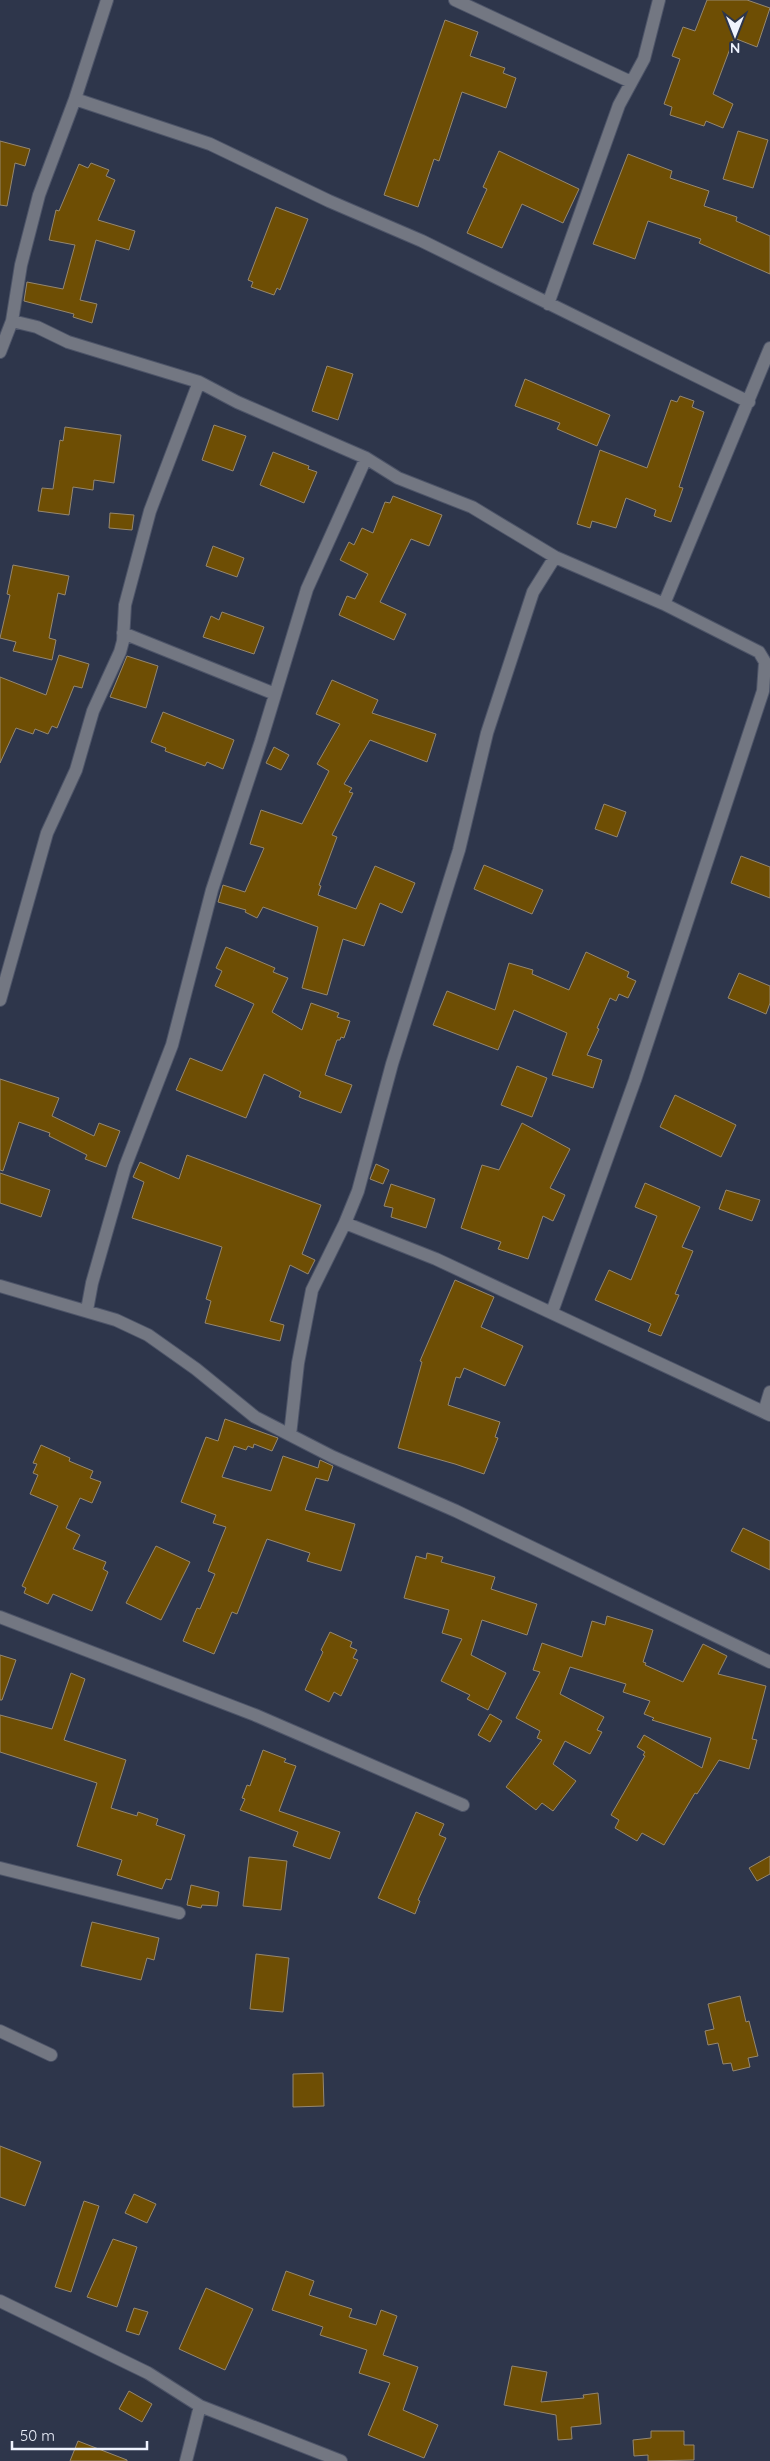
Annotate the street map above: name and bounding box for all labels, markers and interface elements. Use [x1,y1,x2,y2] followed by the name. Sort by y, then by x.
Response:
[710,10,760,60] north arrow
[730,39,740,57] text: N
[12,2418,148,2450] scale bar
[20,2426,55,2445] text: 50 m

